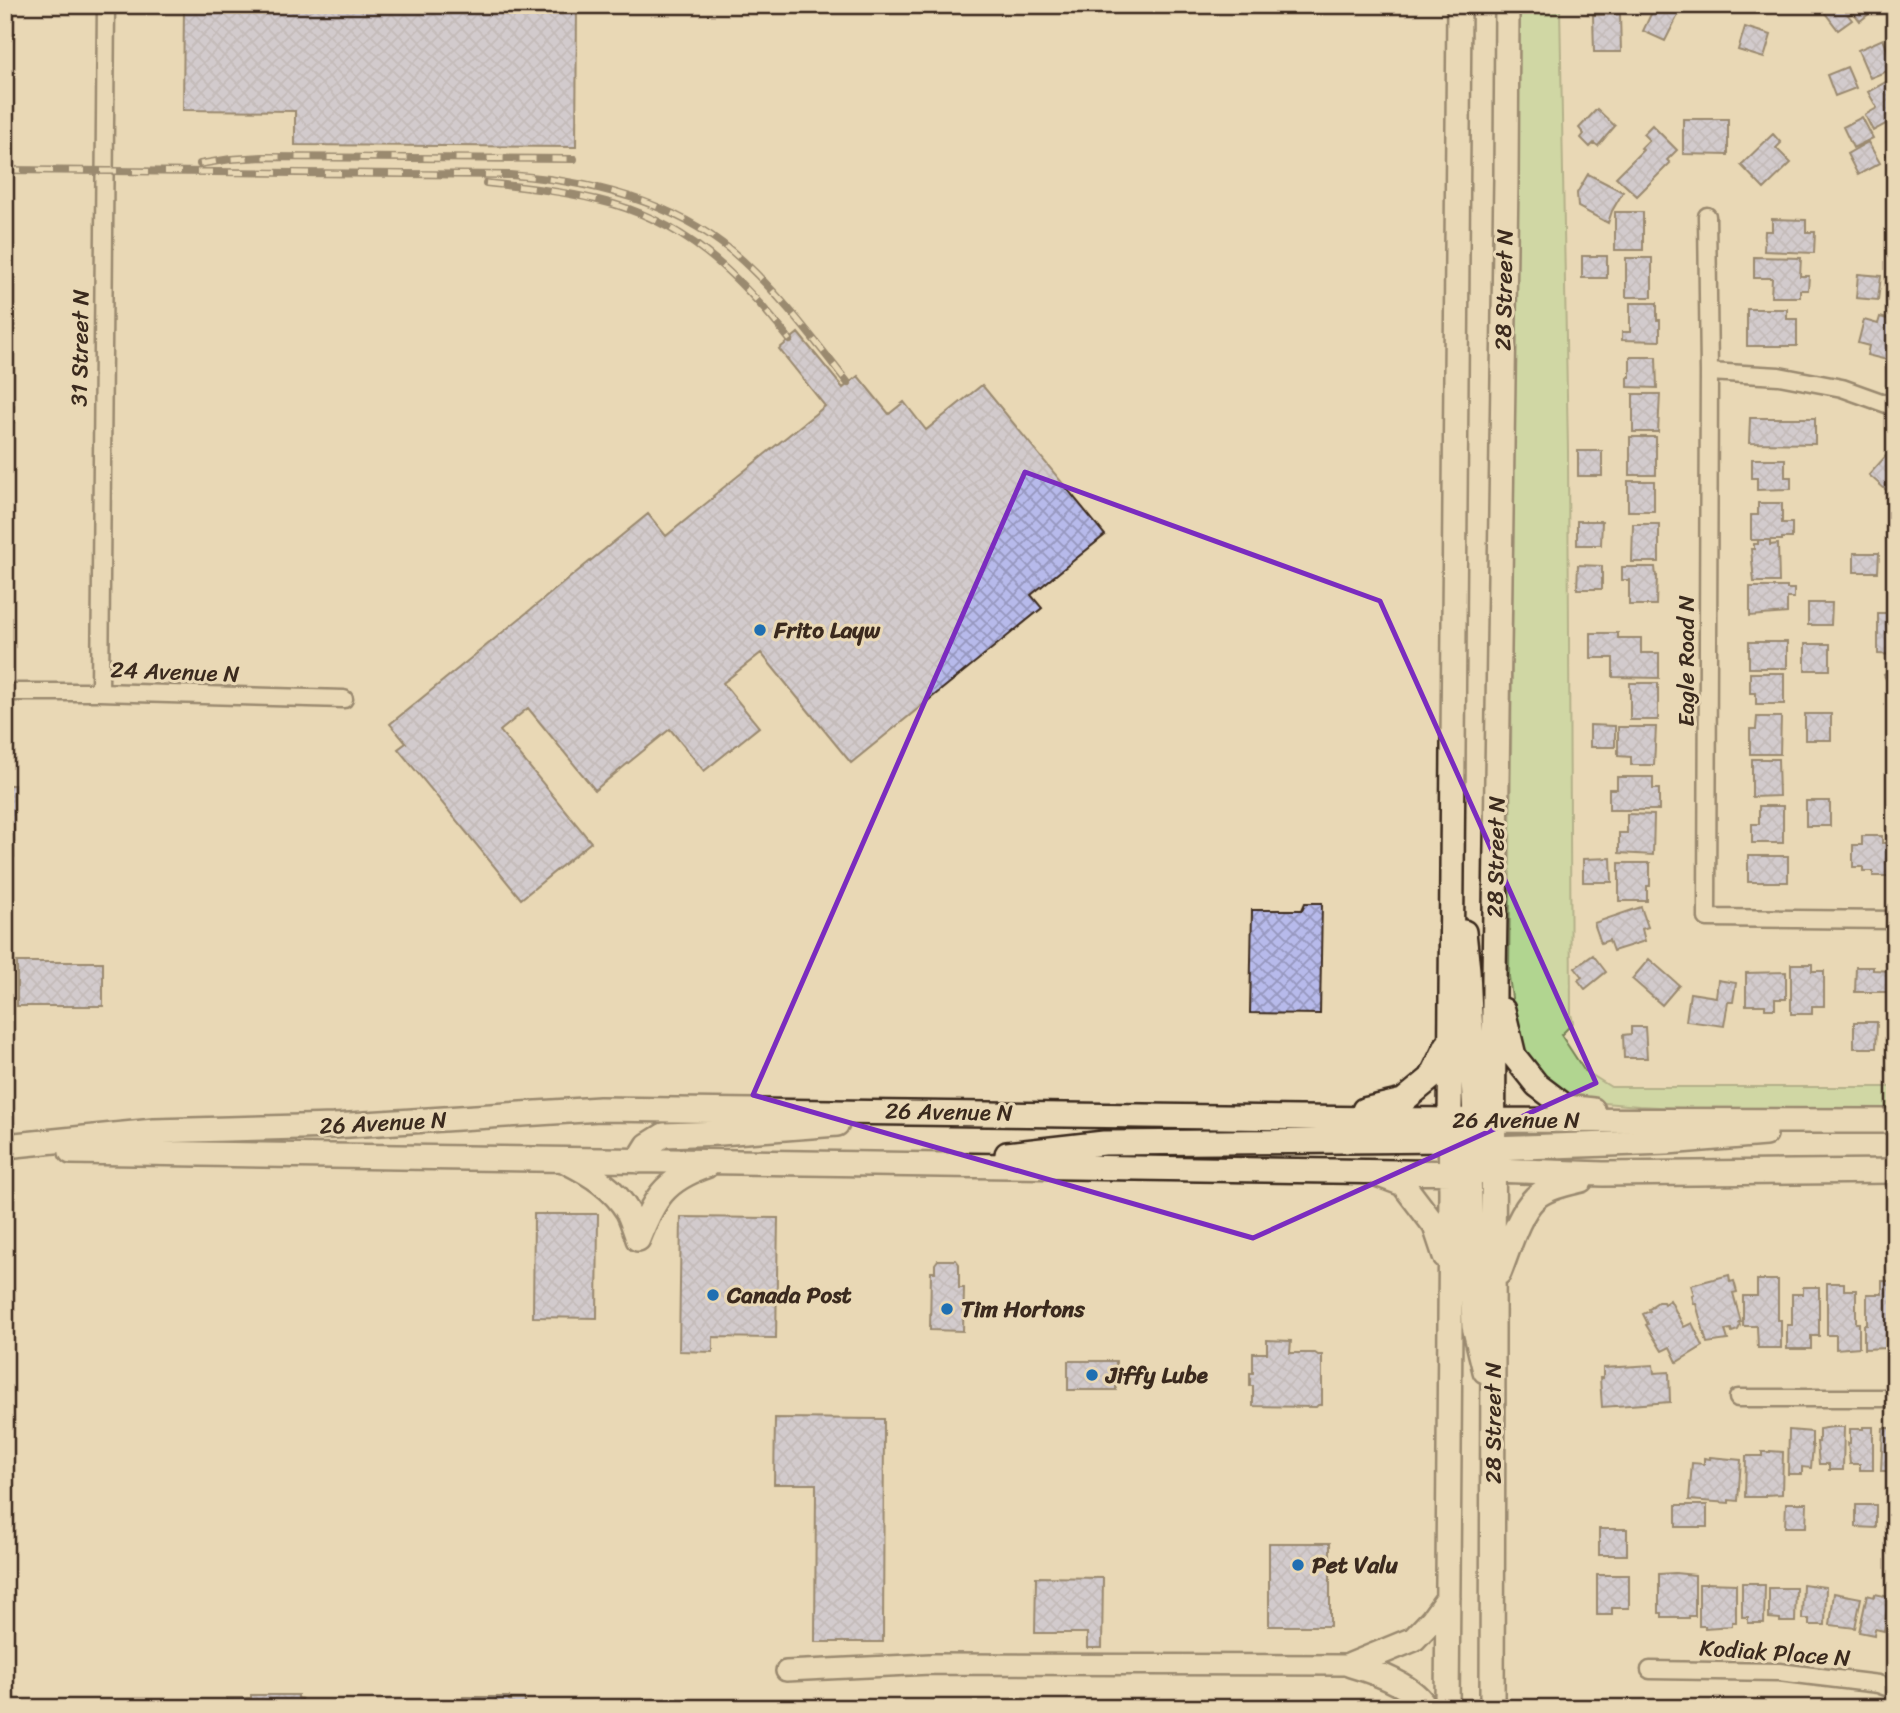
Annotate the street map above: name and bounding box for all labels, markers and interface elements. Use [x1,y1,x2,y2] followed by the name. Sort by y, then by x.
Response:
[1482,229,1526,351] street label: 28 Street N
[58,289,102,407] street label: 31 Street N
[1666,595,1707,727] street label: Eagle Road N
[773,610,881,651] place label: Frito Layw
[752,622,768,638] marker: Frito Layw
[110,649,240,695] street label: 24 Avenue N
[1474,796,1518,918] street label: 28 Street N
[885,1090,1013,1134] street label: 26 Avenue N
[318,1099,448,1147] street label: 26 Avenue N
[1452,1100,1580,1141] street label: 26 Avenue N
[726,1275,852,1316] place label: Canada Post
[705,1287,721,1303] marker: Canada Post
[961,1289,1085,1330] place label: Tim Hortons
[939,1301,955,1317] marker: Tim Hortons
[1104,1355,1209,1396] place label: Jiffy Lube
[1473,1362,1514,1484] street label: 28 Street N
[1084,1367,1100,1383] marker: Jiffy Lube
[1312,1545,1399,1586] place label: Pet Valu
[1290,1557,1306,1573] marker: Pet Valu
[1698,1627,1852,1679] street label: Kodiak Place N

